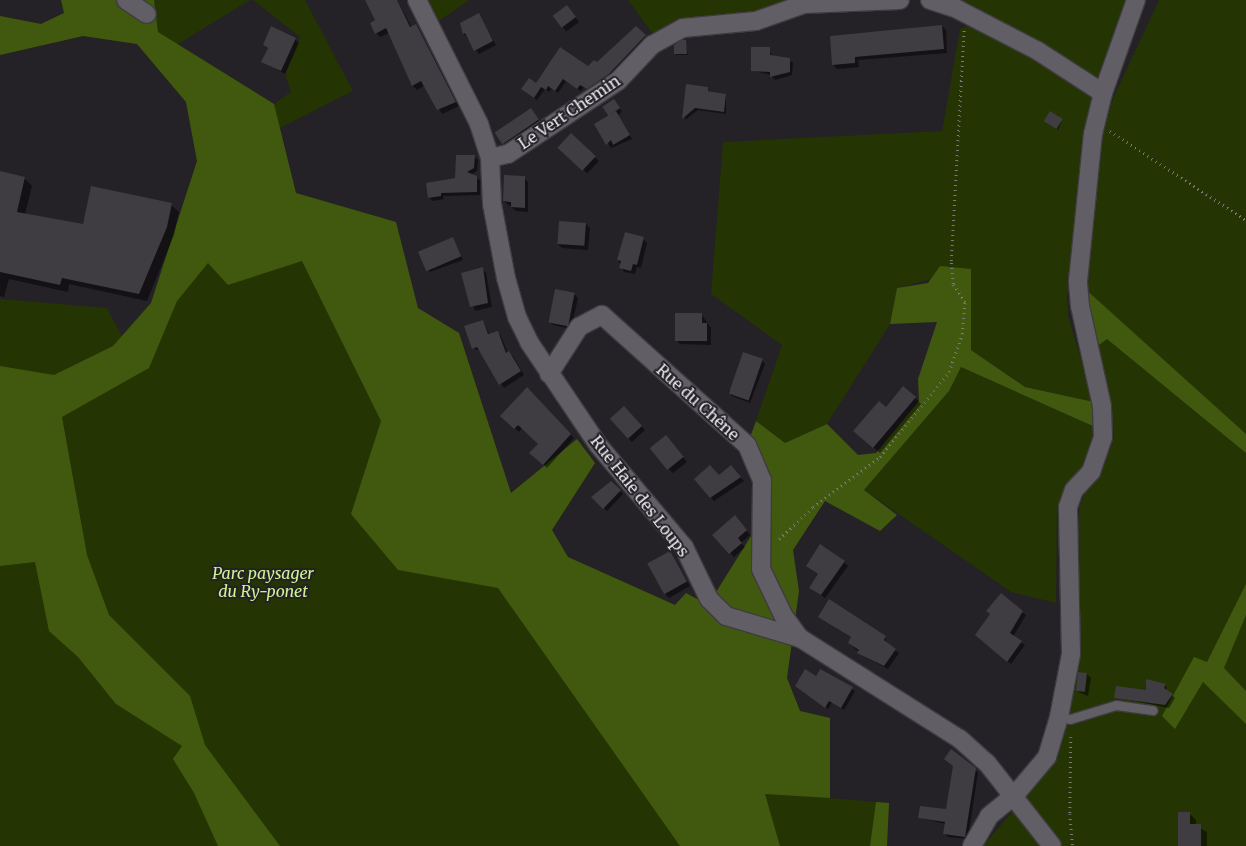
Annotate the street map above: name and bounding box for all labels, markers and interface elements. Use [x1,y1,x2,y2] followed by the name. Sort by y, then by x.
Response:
[514,71,624,153] street label: Le Vert Chemin
[653,360,743,444] street label: Rue du Chêne
[587,432,693,560] street label: Rue Haie des Loups
[212,563,314,601] park label: Parc paysager du Ry-ponet

